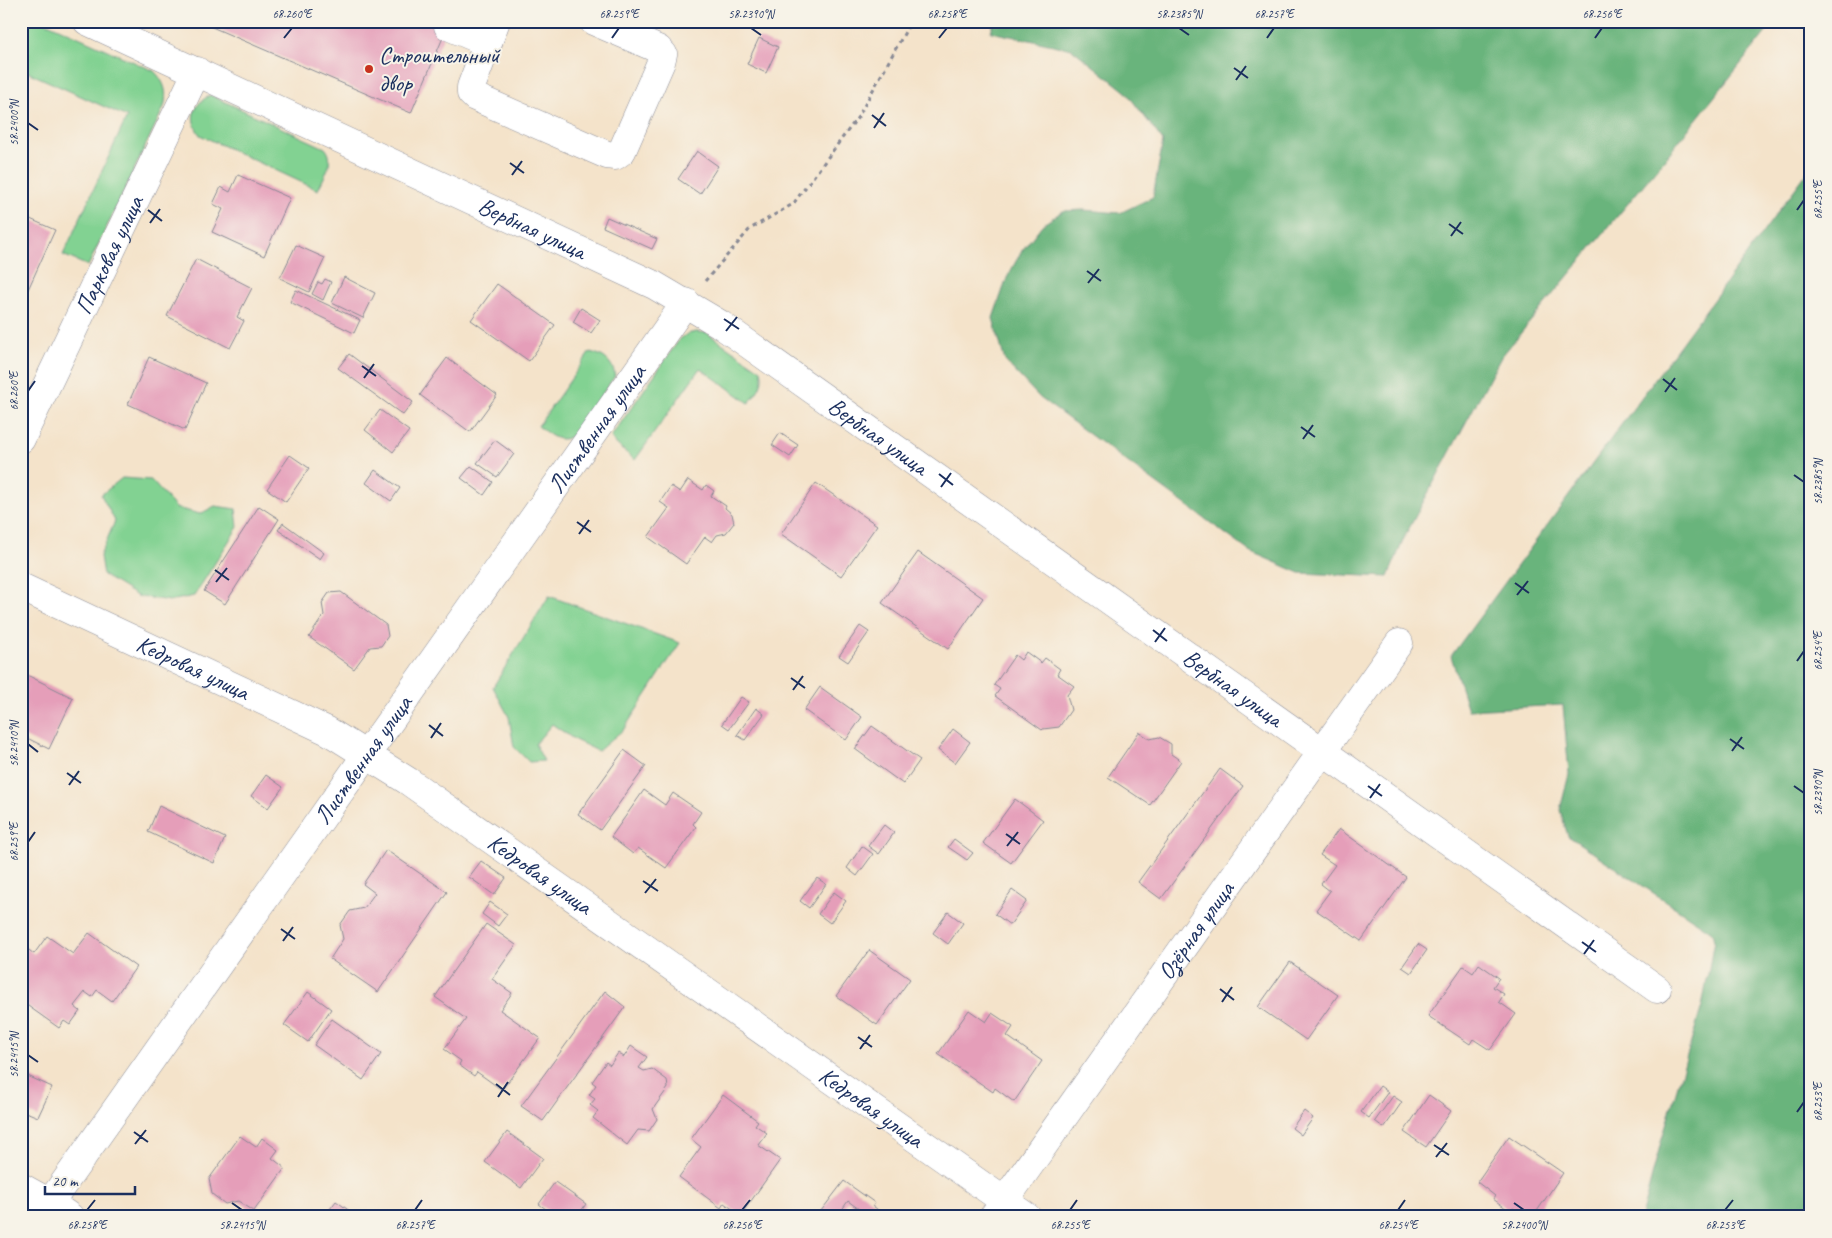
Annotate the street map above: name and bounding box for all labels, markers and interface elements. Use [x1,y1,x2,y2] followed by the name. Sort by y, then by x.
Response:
[272,6,313,22] text: 68.260°E
[599,6,640,22] text: 68.259°E
[728,6,775,22] text: 58.2390°N
[927,6,968,22] text: 68.258°E
[1156,6,1203,22] text: 58.2385°N
[1254,6,1295,22] text: 68.257°E
[1582,6,1623,22] text: 68.256°E
[379,40,502,98] place label: Строительный двор
[363,63,375,75] marker: Строительный двор
[6,99,22,146] text: 58.2400°N
[1810,179,1826,220] text: 68.255°E
[68,189,151,319] street label: Парковая улица
[473,190,593,267] street label: Вербная улица
[541,357,653,499] street label: Лиственная улица
[6,370,22,411] text: 68.260°E
[822,391,936,483] street label: Вербная улица
[1810,458,1826,505] text: 58.2385°N
[132,628,256,708] street label: Кедровая улица
[1810,630,1826,671] text: 68.254°E
[1177,642,1290,735] street label: Вербная улица
[307,688,420,830] street label: Лиственная улица
[6,720,22,767] text: 58.2410°N
[1810,769,1826,816] text: 58.2390°N
[6,821,22,862] text: 68.259°E
[482,827,599,922] street label: Кедровая улица
[1151,874,1241,985] street label: Озёрная улица
[6,1031,22,1078] text: 58.2415°N
[813,1060,931,1155] street label: Кедровая улица
[1810,1081,1826,1122] text: 68.253°E
[45,1163,135,1195] scale bar
[52,1172,79,1191] text: 20 m
[67,1217,108,1233] text: 68.258°E
[219,1217,266,1233] text: 58.2415°N
[395,1217,436,1233] text: 68.257°E
[722,1217,763,1233] text: 68.256°E
[1050,1217,1091,1233] text: 68.255°E
[1378,1217,1419,1233] text: 68.254°E
[1501,1217,1548,1233] text: 58.2400°N
[1705,1217,1746,1233] text: 68.253°E

